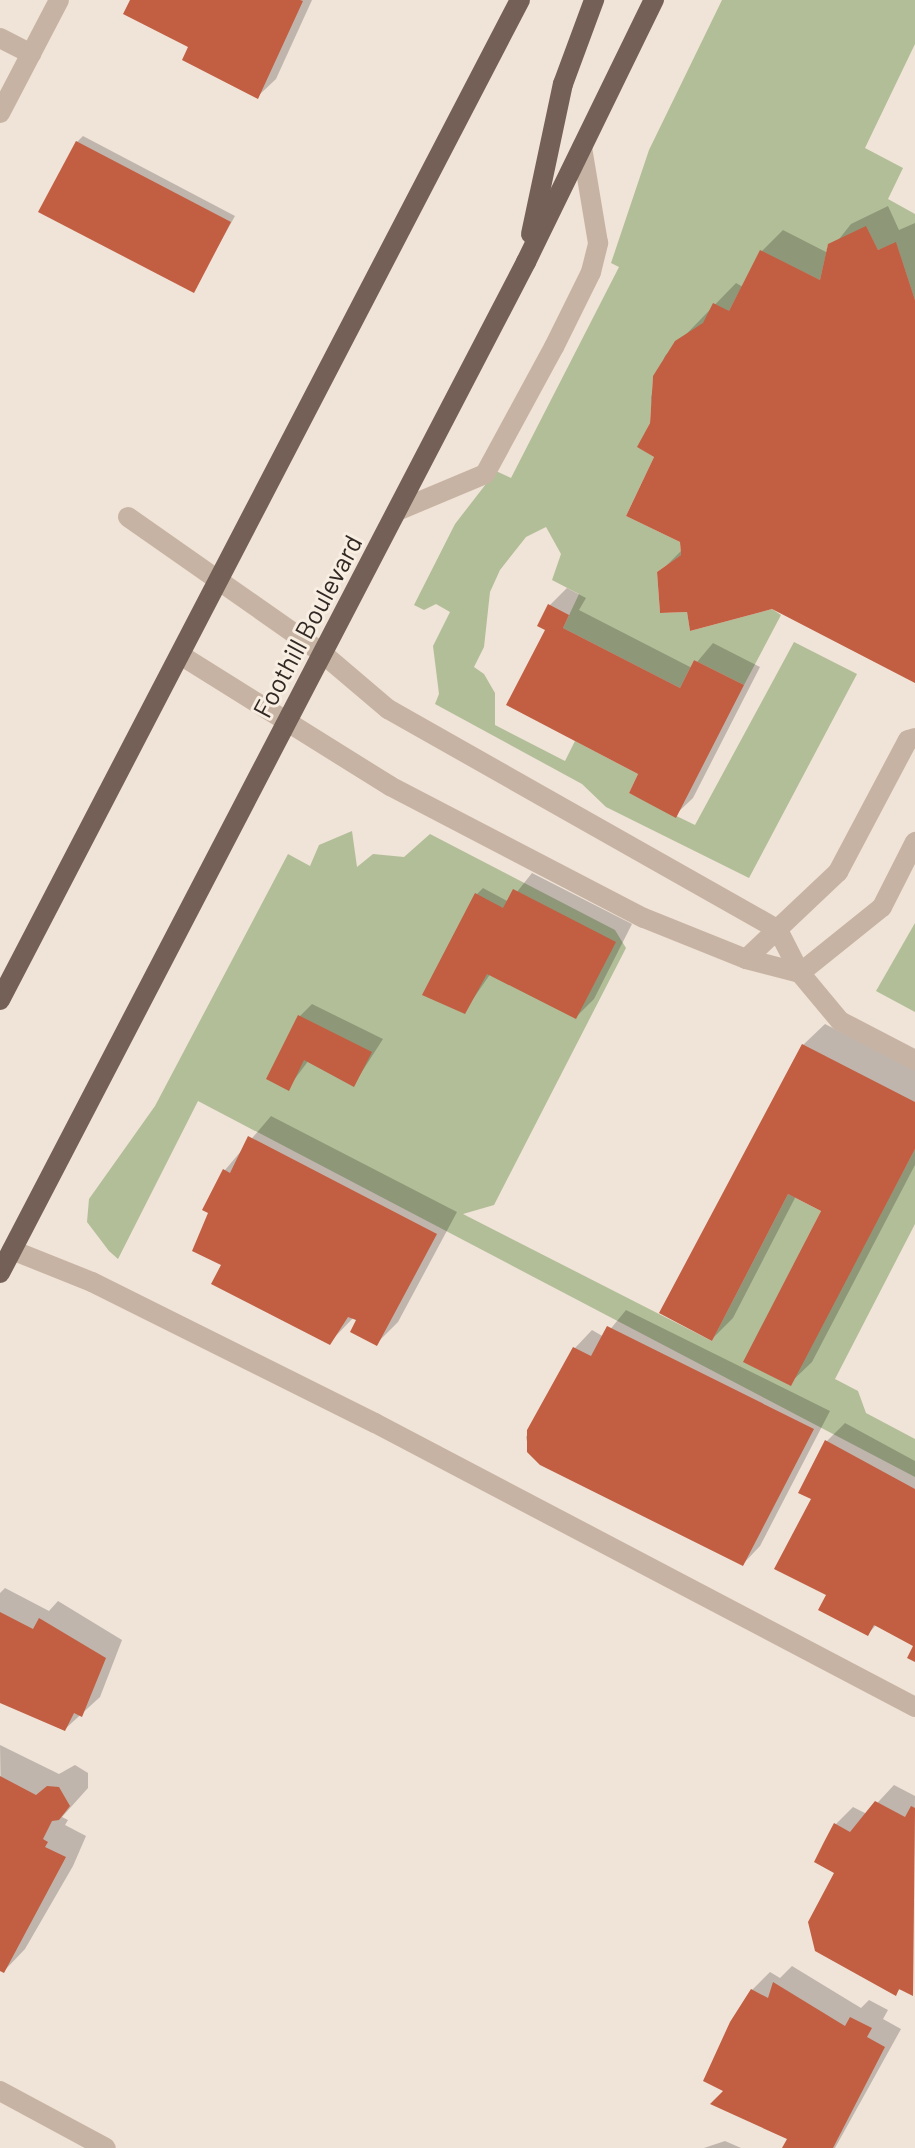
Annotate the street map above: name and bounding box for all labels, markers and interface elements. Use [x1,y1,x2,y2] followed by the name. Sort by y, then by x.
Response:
[246,530,368,722] street label: Foothill Boulevard

